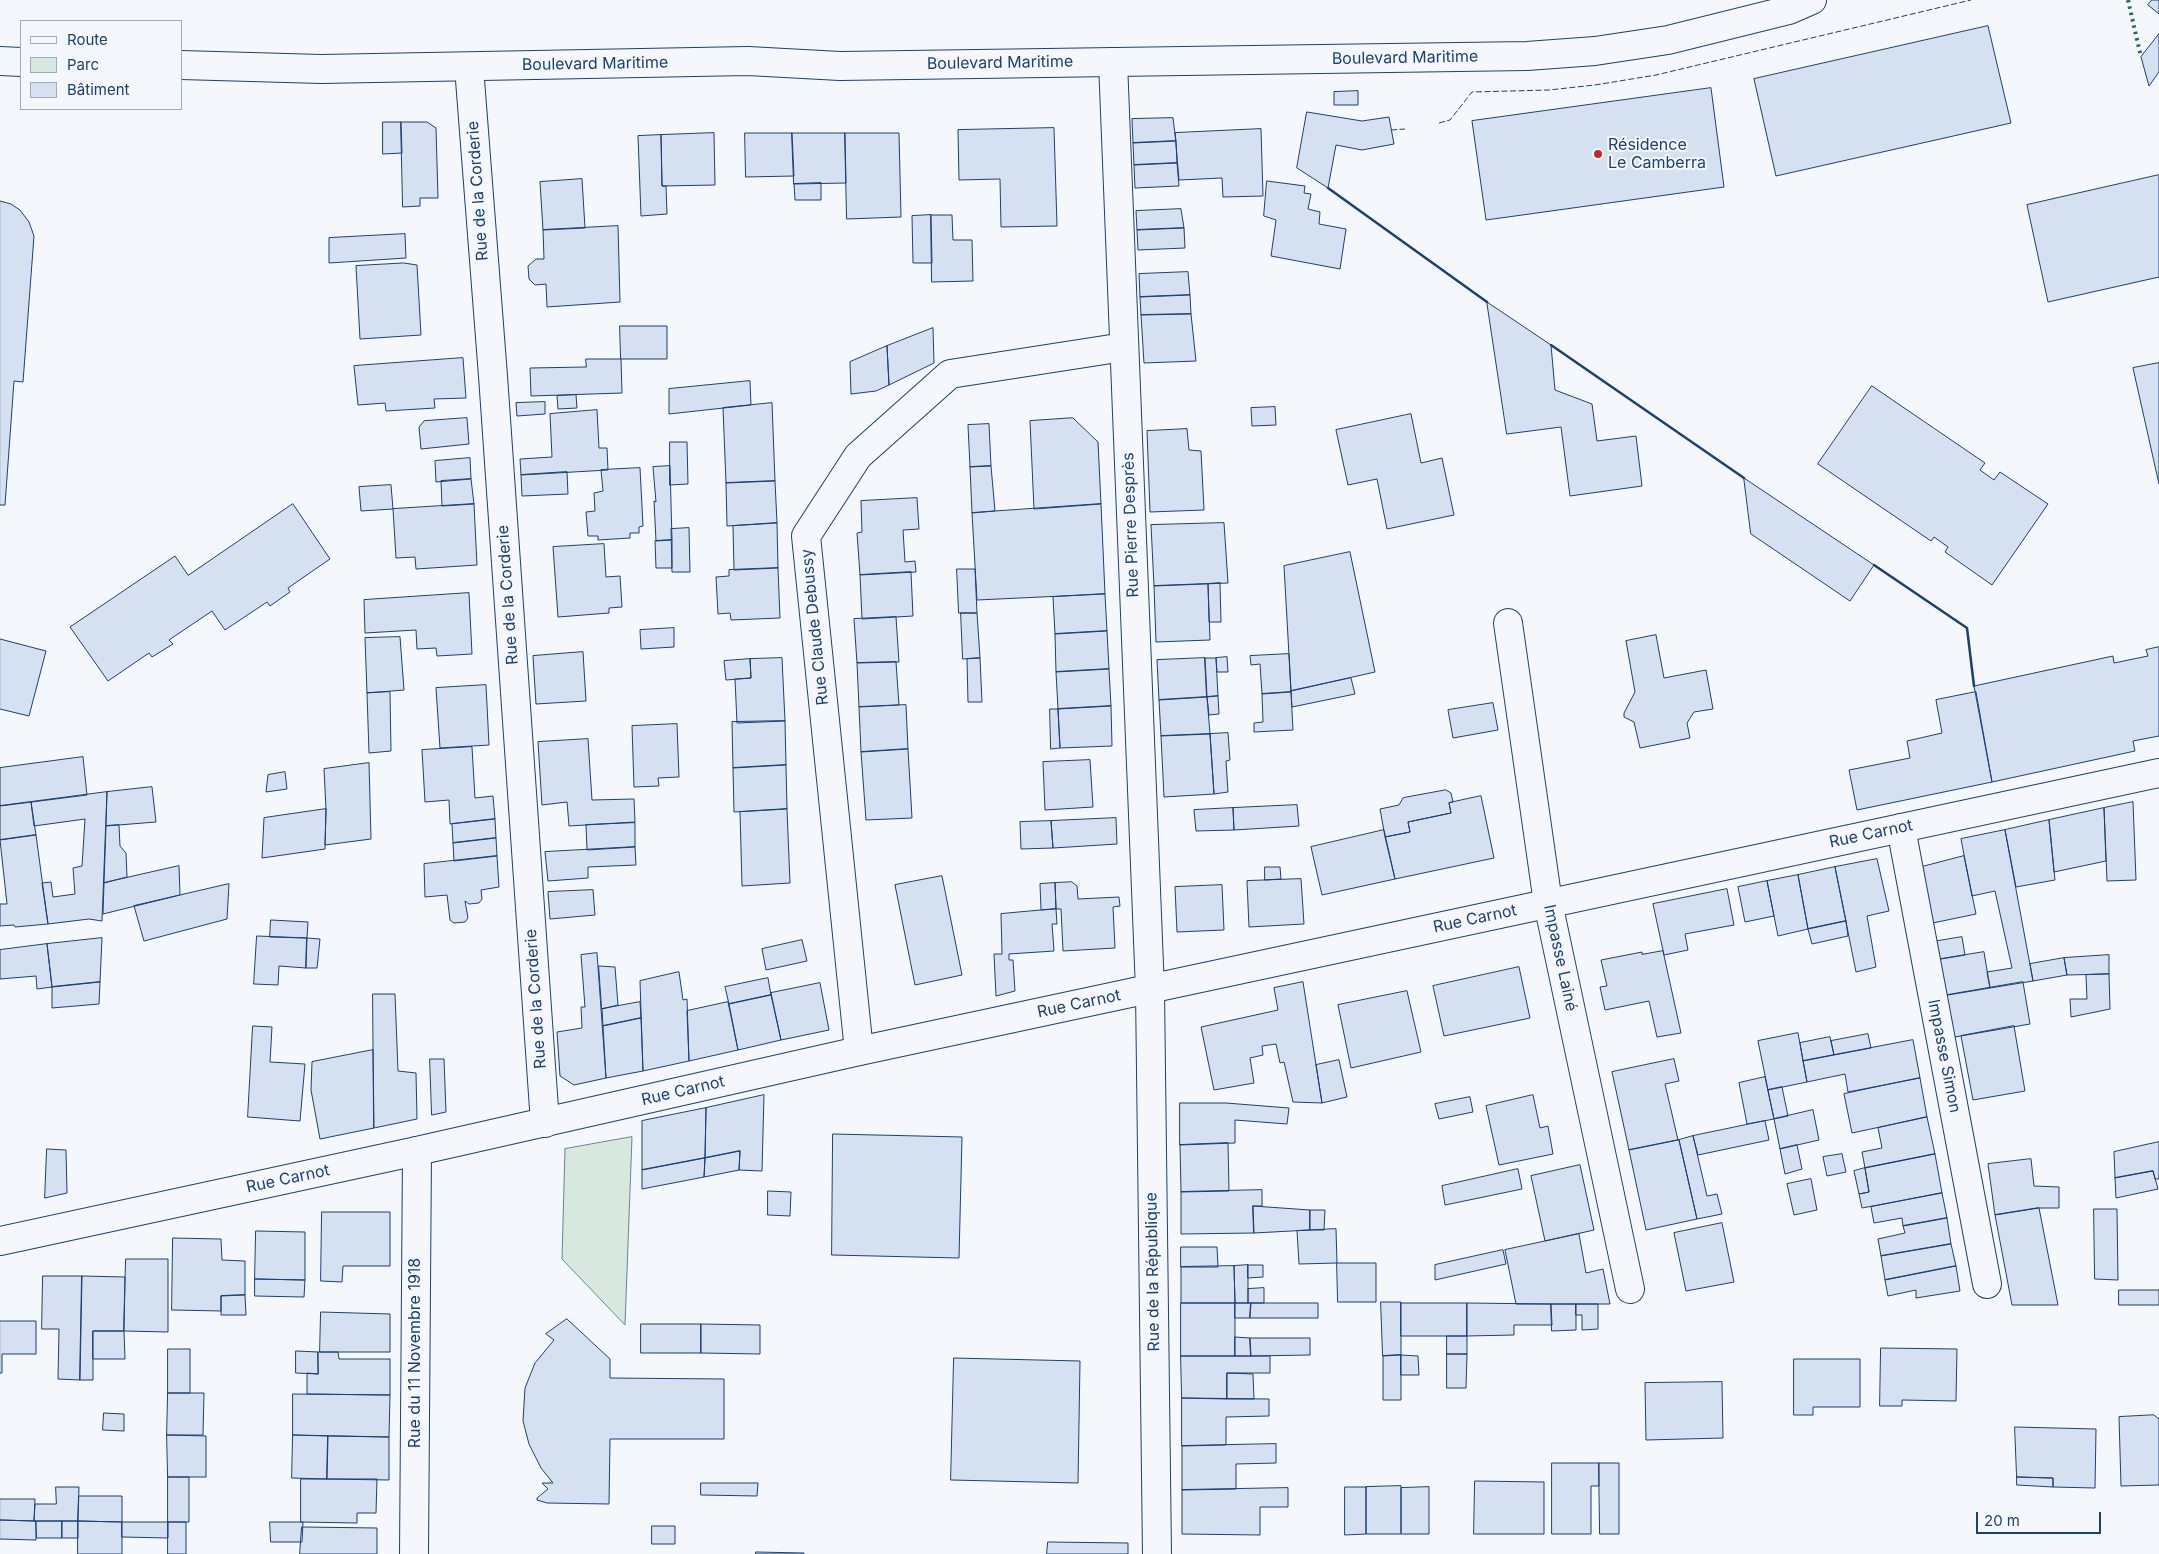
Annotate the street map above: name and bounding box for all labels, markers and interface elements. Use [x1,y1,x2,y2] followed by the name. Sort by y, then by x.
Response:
[20,20,182,110] legend
[67,30,108,49] text: Route
[1332,47,1478,69] street label: Boulevard Maritime
[927,52,1073,74] street label: Boulevard Maritime
[522,53,668,75] street label: Boulevard Maritime
[67,55,99,74] text: Parc
[67,80,129,99] text: Bâtiment
[464,120,492,262] street label: Rue de la Corderie
[1608,135,1706,173] place label: Résidence Le Camberra
[1592,148,1604,160] marker: Résidence Le Camberra
[1119,452,1143,598] street label: Rue Pierre Desprès
[494,524,522,666] street label: Rue de la Corderie
[797,548,833,706] street label: Rue Claude Debussy
[1828,816,1914,852] street label: Rue Carnot
[1432,901,1518,937] street label: Rue Carnot
[1539,903,1581,1013] street label: Impasse Lainé
[522,928,550,1070] street label: Rue de la Corderie
[1036,986,1122,1022] street label: Rue Carnot
[1924,998,1964,1114] street label: Impasse Simon
[640,1072,726,1110] street label: Rue Carnot
[245,1161,331,1197] street label: Rue Carnot
[1142,1192,1164,1352] street label: Rue de la République
[405,1258,425,1448] street label: Rue du 11 Novembre 1918
[1979,1502,2104,1534] scale bar
[1984,1511,2020,1530] text: 20 m

